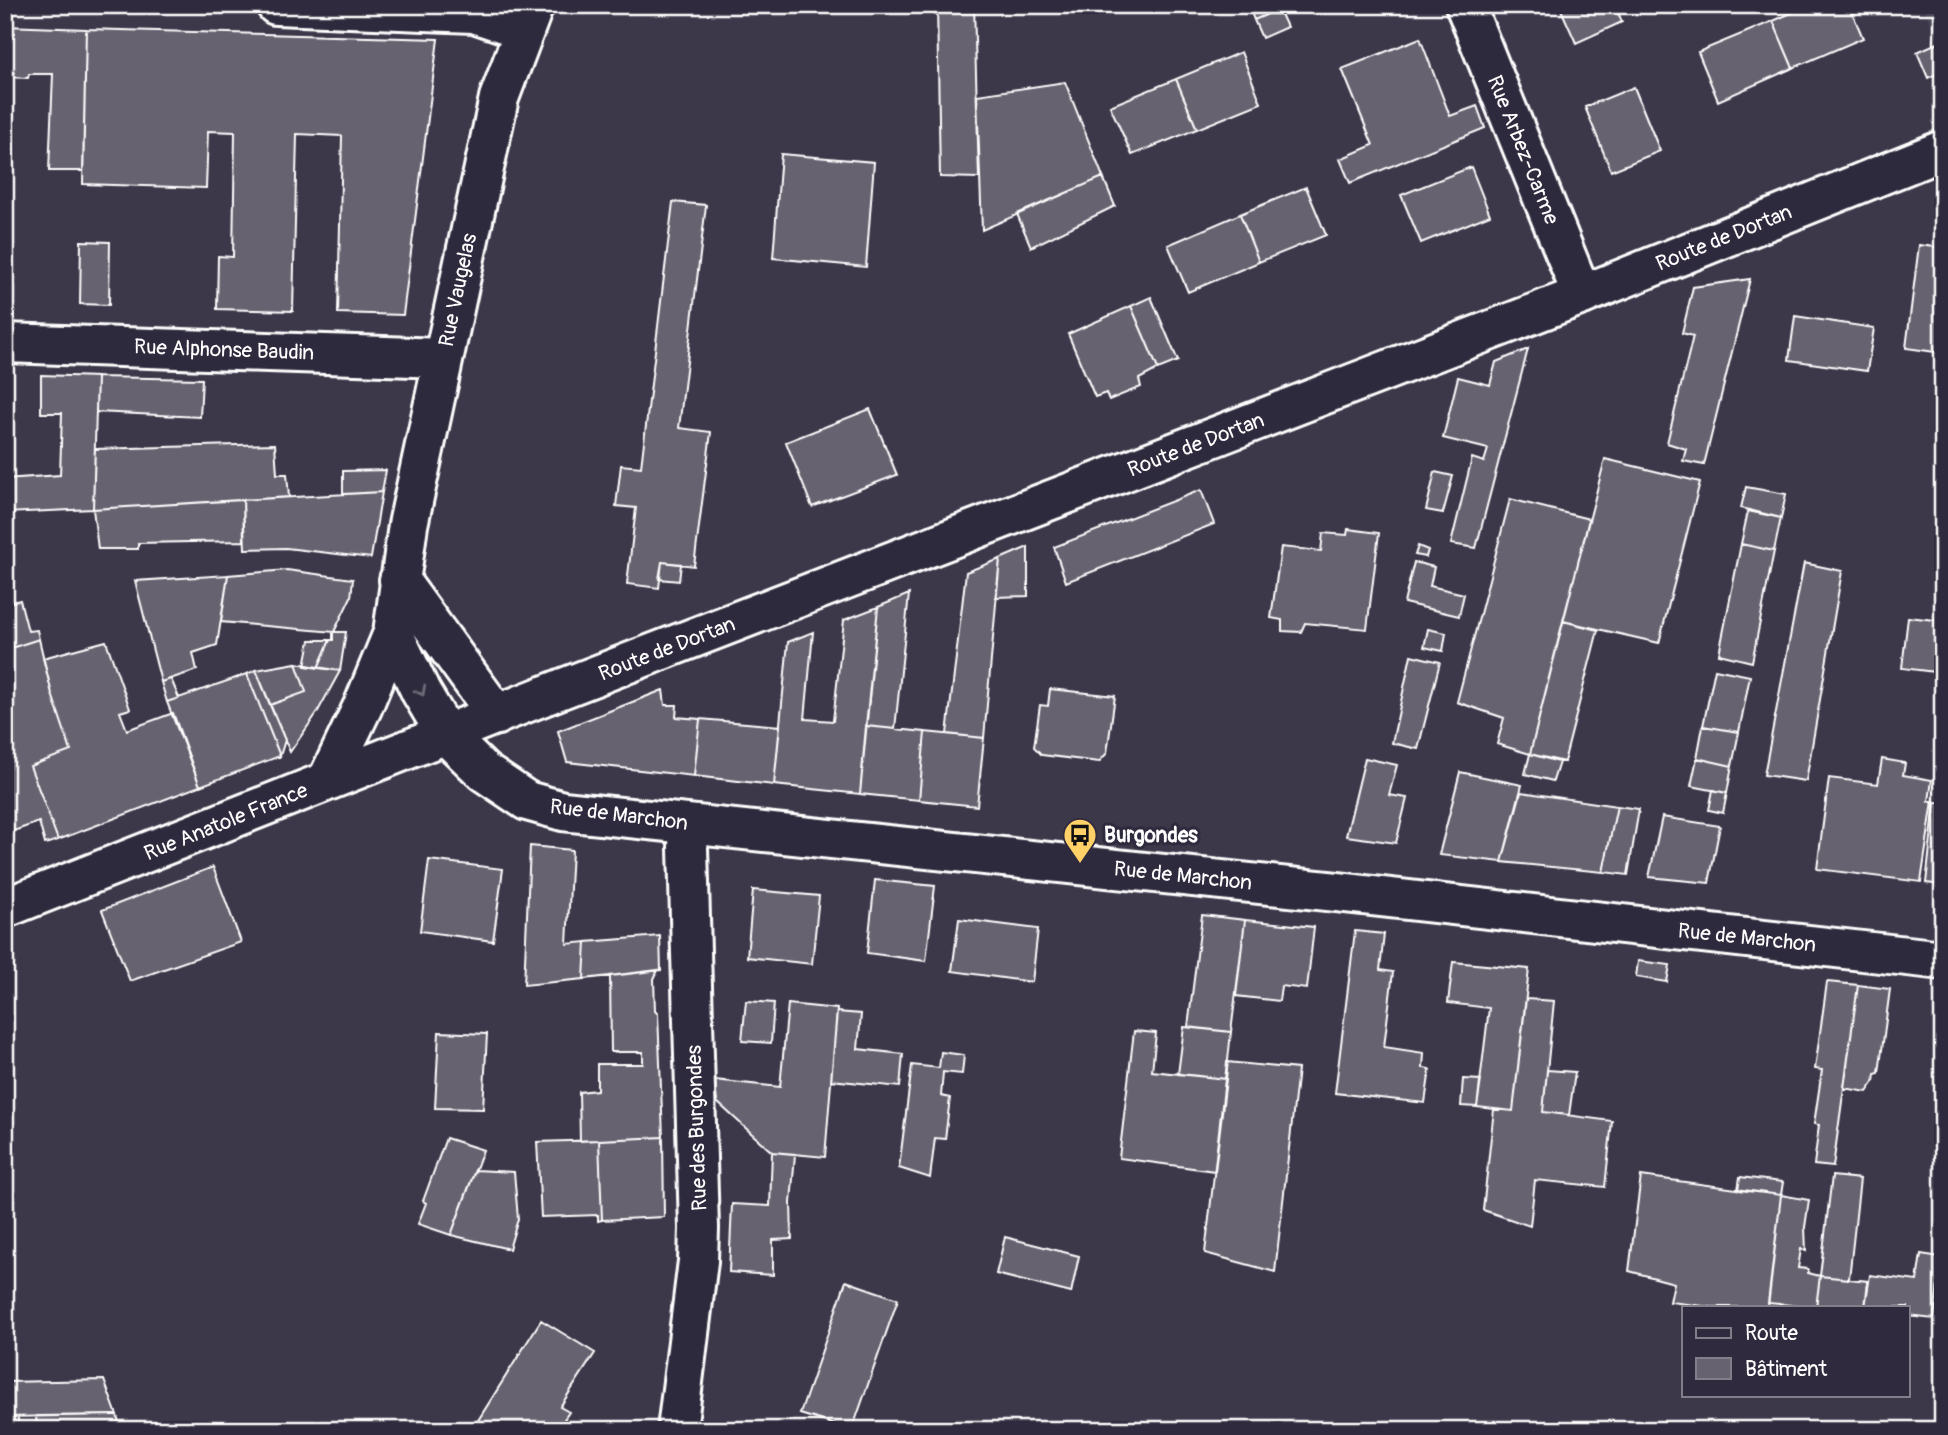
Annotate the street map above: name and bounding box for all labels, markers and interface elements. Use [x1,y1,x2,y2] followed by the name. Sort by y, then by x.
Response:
[1481,71,1565,229] street label: Rue Arbez-Carme
[1652,198,1796,278] street label: Route de Dortan
[433,230,483,349] street label: Rue Vaugelas
[133,333,315,367] street label: Rue Alphonse Baudin
[1124,407,1268,483] street label: Route de Dortan
[595,611,739,687] street label: Route de Dortan
[413,683,426,696] one-way arrow
[140,777,312,867] street label: Rue Anatole France
[548,793,690,837] street label: Rue de Marchon
[1061,816,1099,865] bus stop icon: Burgondes
[1104,822,1198,849] place label: Burgondes
[1113,855,1253,897] street label: Rue de Marchon
[1677,917,1817,959] street label: Rue de Marchon
[681,1044,713,1211] street label: Rue des Burgondes
[1682,1306,1910,1396] legend
[1745,1320,1798,1347] text: Route
[1745,1356,1828,1383] text: Bâtiment

